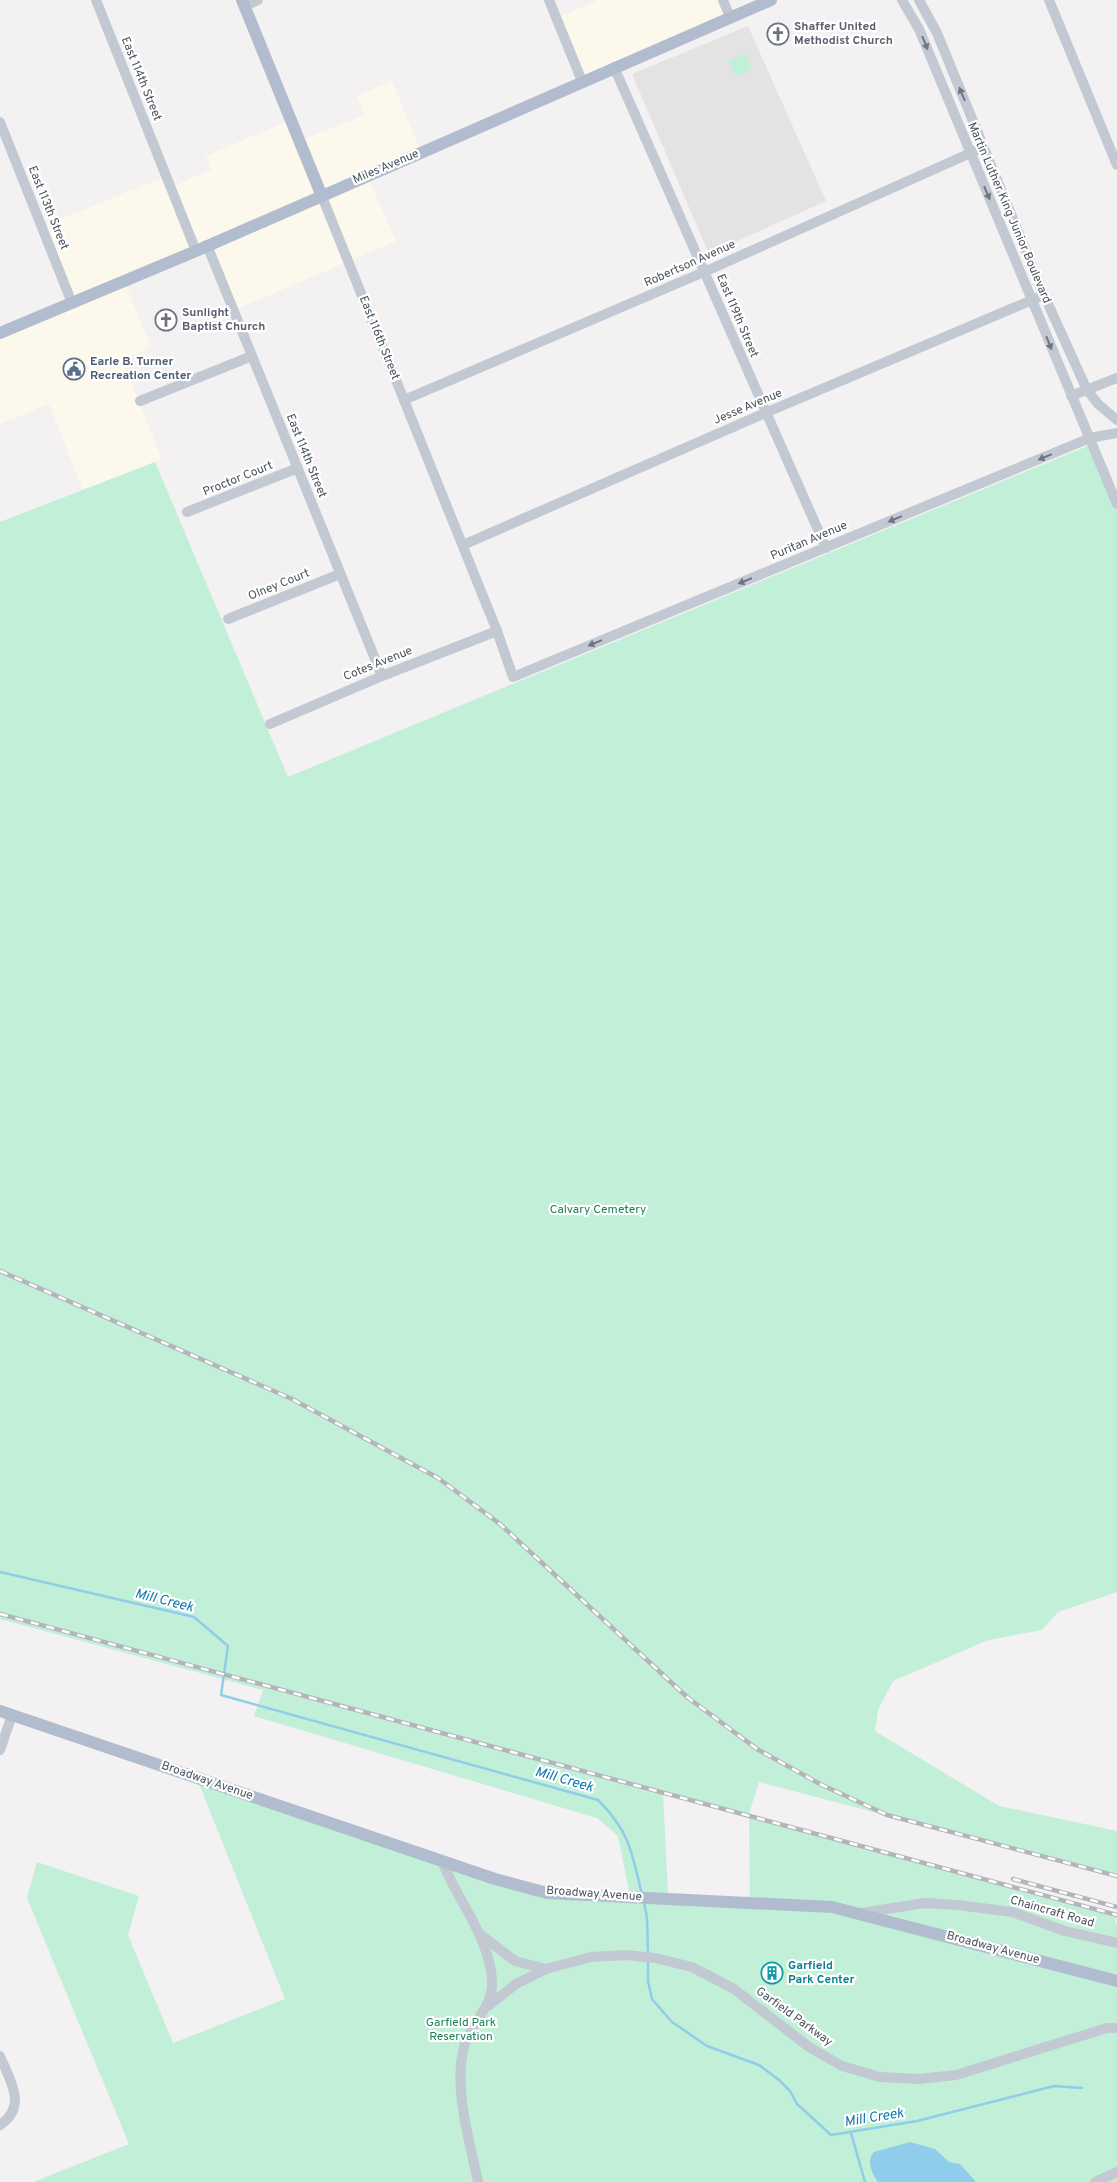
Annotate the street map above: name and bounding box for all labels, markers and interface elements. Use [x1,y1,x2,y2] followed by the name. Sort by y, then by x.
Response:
[794,19,893,49] place label: Shaffer United Methodist Church
[766,22,790,46] church icon: Shaffer United Methodist Church
[117,35,165,123] street label: East 114th Street
[921,36,929,50] one-way arrow
[958,86,966,101] one-way arrow
[963,120,1055,306] street label: Martin Luther King Junior Boulevard
[351,146,421,188] street label: Miles Avenue
[24,164,72,252] street label: East 113th Street
[983,186,991,200] one-way arrow
[642,237,738,291] street label: Robertson Avenue
[712,272,762,360] street label: East 119th Street
[355,294,403,382] street label: East 116th Street
[182,305,265,335] place label: Sunlight Baptist Church
[154,308,178,332] church icon: Sunlight Baptist Church
[1046,336,1054,350] one-way arrow
[90,354,191,384] place label: Earle B. Turner Recreation Center
[62,357,86,381] public building icon: Earle B. Turner Recreation Center
[711,385,785,429] street label: Jesse Avenue
[282,412,330,500] street label: East 114th Street
[1038,453,1052,461] one-way arrow
[201,458,275,500] street label: Proctor Court
[887,515,902,523] one-way arrow
[768,518,850,564] street label: Puritan Avenue
[246,565,312,605] street label: Olney Court
[737,577,752,585] one-way arrow
[588,640,602,648] one-way arrow
[341,643,415,685] street label: Cotes Avenue
[550,1202,646,1218] park label: Calvary Cemetery
[133,1586,196,1617] water label: Mill Creek
[159,1758,255,1804] street label: Broadway Avenue
[533,1764,596,1797] water label: Mill Creek
[546,1883,642,1905] street label: Broadway Avenue
[1008,1892,1096,1932] street label: Chaincraft Road
[945,1928,1041,1968] street label: Broadway Avenue
[788,1958,854,1988] place label: Garfield Park Center
[760,1961,784,1985] building icon: Garfield Park Center
[752,1984,836,2050] street label: Garfield Parkway
[426,2015,496,2045] park label: Garfield Park Reservation
[843,2105,906,2131] water label: Mill Creek

